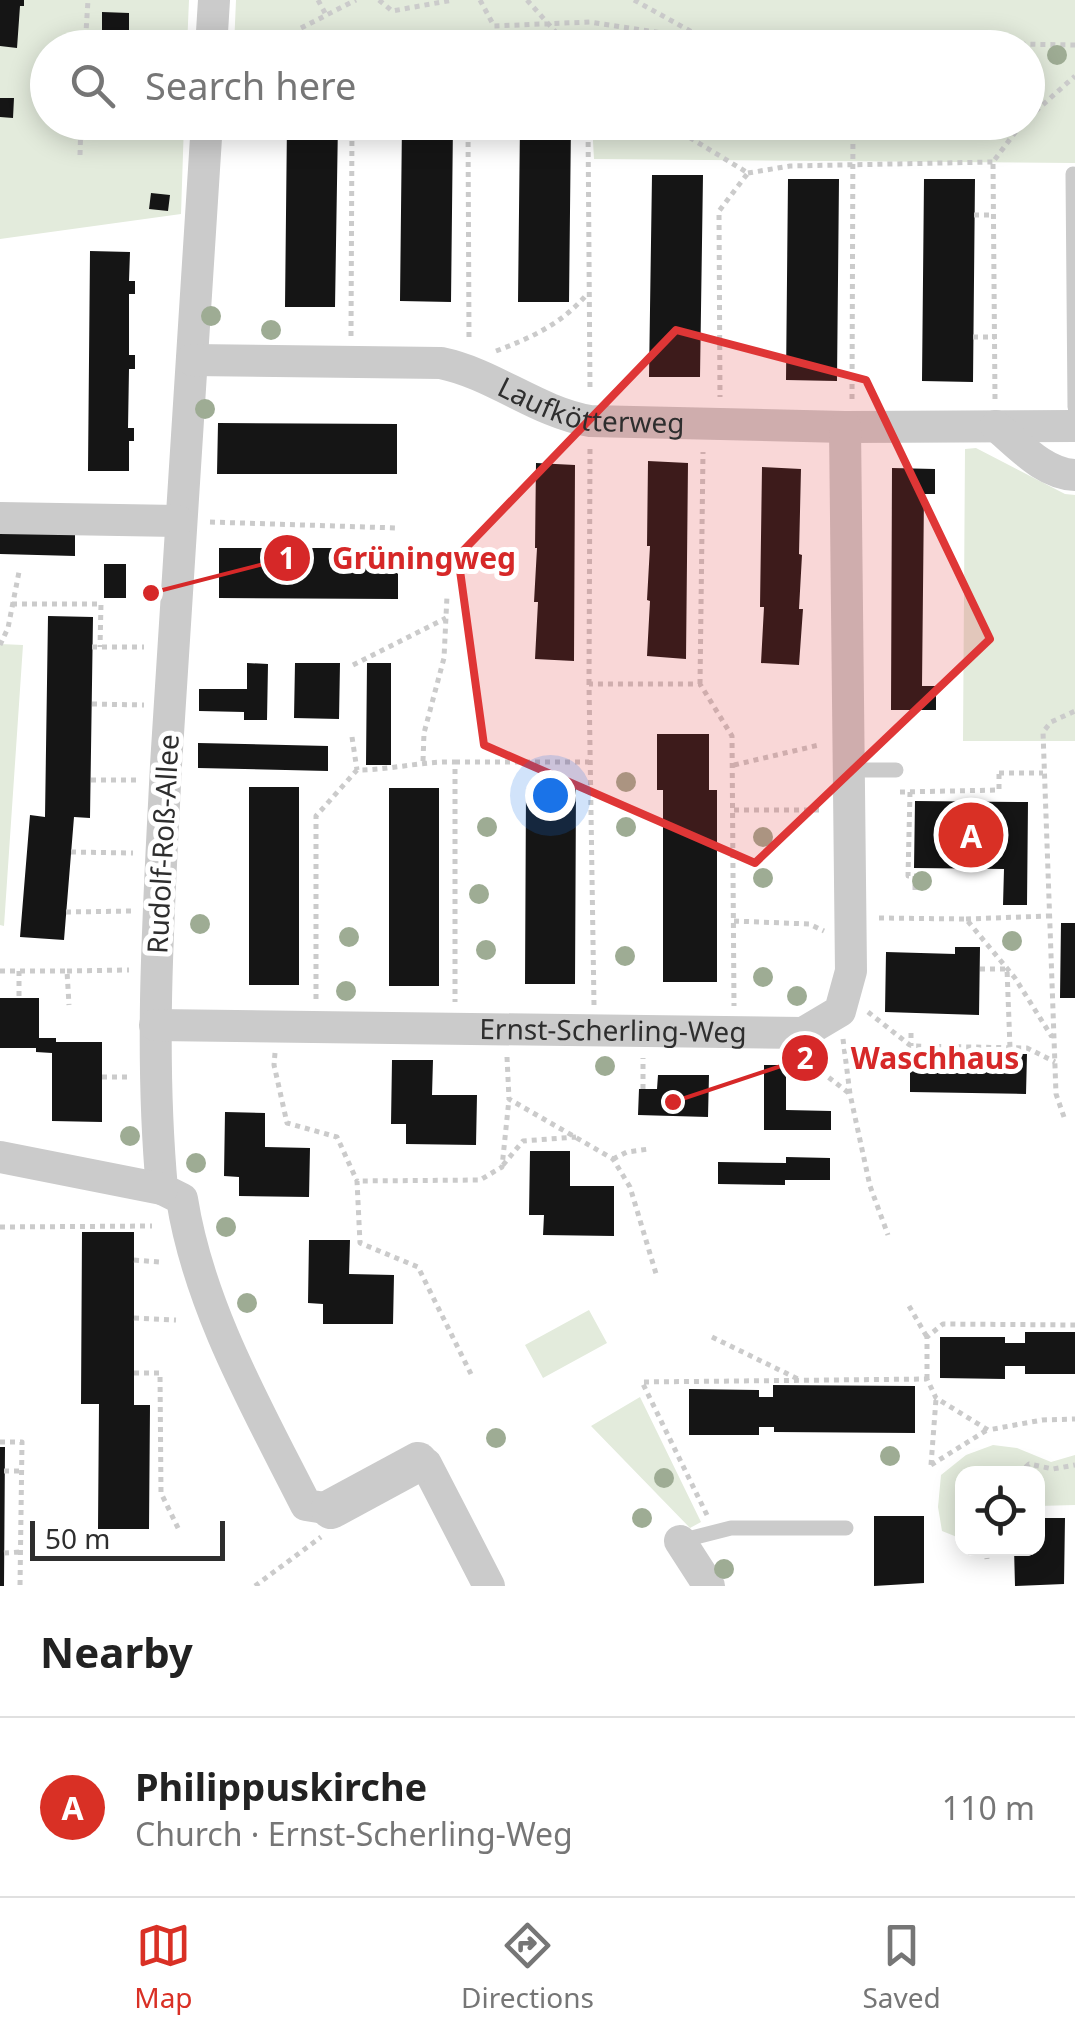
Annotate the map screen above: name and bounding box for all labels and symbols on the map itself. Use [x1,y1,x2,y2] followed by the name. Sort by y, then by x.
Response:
[492,367,685,441] street label: Laufkötterweg
[262,528,536,588] callout: Grüningweg
[278,537,296,578] text: 1
[332,537,516,578] text: Grüningweg
[137,733,187,955] street label: Rudolf-Roß-Allee
[525,770,576,821] your location
[938,798,1004,872] pin: A
[479,1009,747,1050] street label: Ernst-Scherling-Weg
[780,1028,1039,1088] callout: Waschhaus
[796,1037,814,1078] text: 2
[851,1037,1019,1078] text: Waschhaus
[30,1516,225,1560] scale bar

